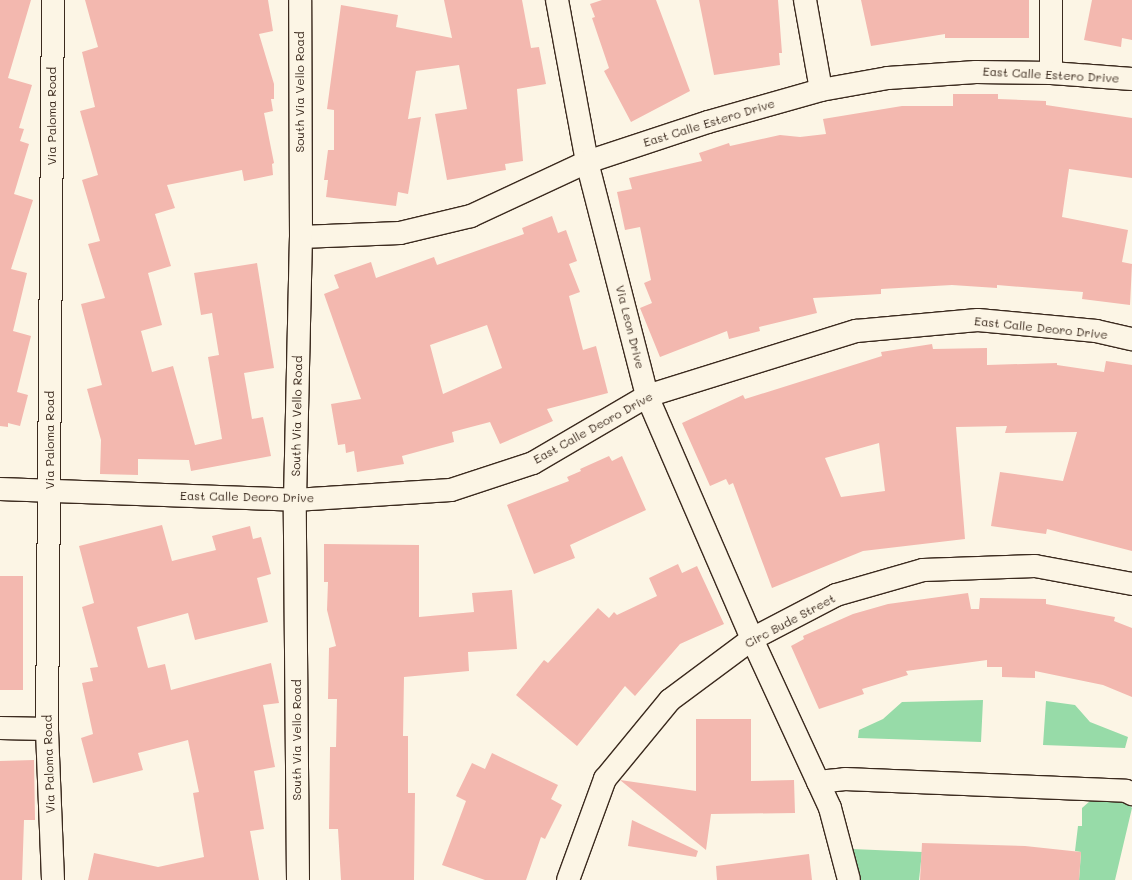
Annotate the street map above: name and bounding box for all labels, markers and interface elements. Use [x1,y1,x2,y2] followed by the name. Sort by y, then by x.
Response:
[293,31,307,153] street label: South Via Vello Road
[982,64,1120,86] street label: East Calle Estero Drive
[45,67,59,165] street label: Via Paloma Road
[642,96,776,150] street label: East Calle Estero Drive
[613,284,647,370] street label: Via Leon Drive
[974,314,1108,342] street label: East Calle Deoro Drive
[289,355,305,477] street label: South Via Vello Road
[531,389,655,467] street label: East Calle Deoro Drive
[43,391,57,489] street label: Via Paloma Road
[180,489,314,505] street label: East Calle Deoro Drive
[742,591,838,651] street label: Circ Bude Street
[290,679,304,801] street label: South Via Vello Road
[40,715,58,813] street label: Via Paloma Road

